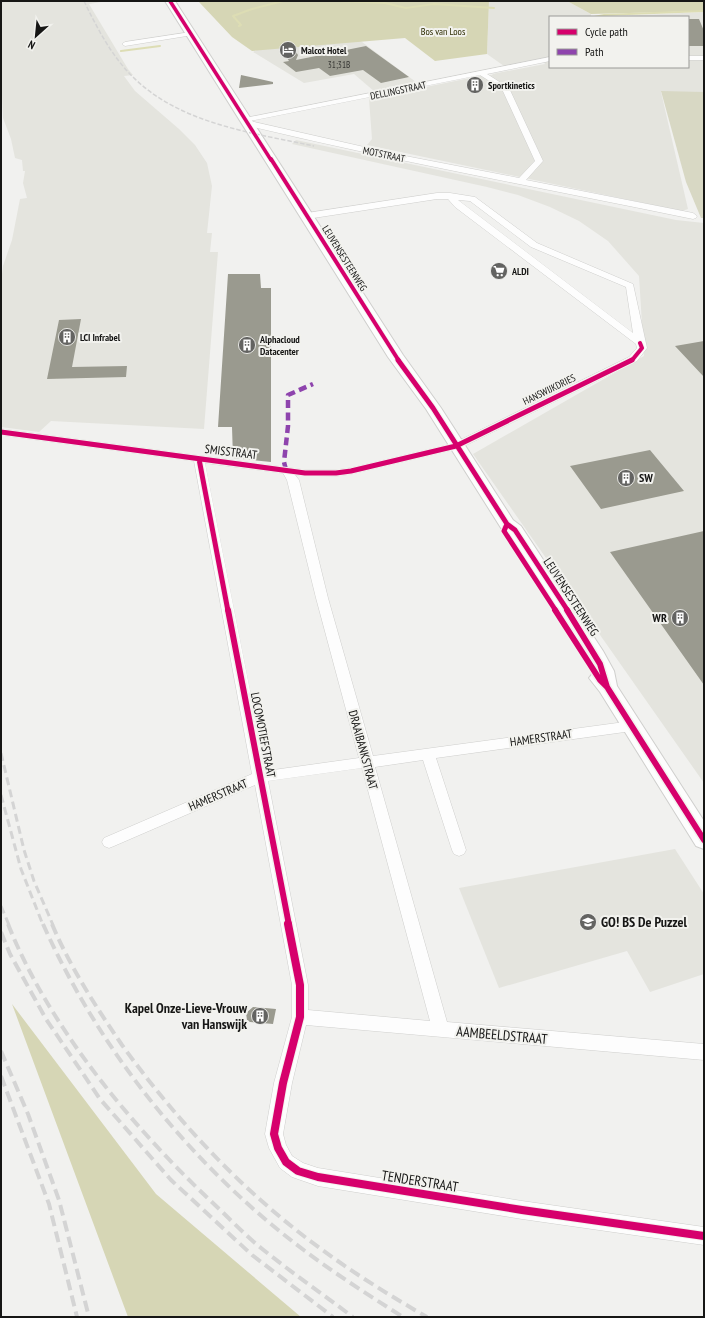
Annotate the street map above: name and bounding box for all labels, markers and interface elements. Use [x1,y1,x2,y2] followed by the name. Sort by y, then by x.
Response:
[16,16,56,56] north arrow
[549,16,689,68] legend
[585,24,628,39] text: Cycle path
[421,25,466,38] park label: Bos van Loos
[26,37,37,52] text: N
[278,40,298,60] hotel icon: Malcot Hotel
[301,44,347,57] place label: Malcot Hotel
[585,44,603,59] text: Path
[328,59,350,70] house number: 31;31B
[465,75,485,95] building icon: Sportkinetics
[369,78,428,103] street label: DELLINGSTRAAT
[488,79,535,92] place label: Sportkinetics
[362,144,407,165] street label: MOTSTRAAT
[319,223,370,294] street label: LEUVENSESTEENWEG
[489,261,509,281] supermarket icon: ALDI
[511,265,529,278] place label: ALDI
[57,327,77,347] building icon: LCI Infrabel
[80,331,121,344] place label: LCI Infrabel
[259,333,300,358] place label: Alphacloud Datacenter
[237,335,257,355] building icon: Alphacloud Datacenter
[521,371,578,408] street label: HANSWIJKDRIES
[204,441,259,462] street label: SMISSTRAAT
[616,468,636,488] building icon: SW
[639,470,653,485] place label: SW
[541,555,602,639] street label: LEUVENSESTEENWEG
[670,608,690,628] building icon: WR
[651,610,667,625] place label: WR
[248,691,279,780] street label: LOCOMOTIEFSTRAAT
[346,708,381,792] street label: DRAAIBANKSTRAAT
[509,726,574,749] street label: HAMERSTRAAT
[186,775,250,814] street label: HAMERSTRAAT
[578,912,598,932] school or university icon: GO! BS De Puzzel
[601,913,688,931] place label: GO! BS De Puzzel
[125,999,248,1033] place label: Kapel Onze-Lieve-Vrouw van Hanswijk
[250,1006,270,1026] building icon: Kapel Onze-Lieve-Vrouw van Hanswijk
[456,1022,549,1048] street label: AAMBEELDSTRAAT
[380,1166,460,1196] street label: TENDERSTRAAT

